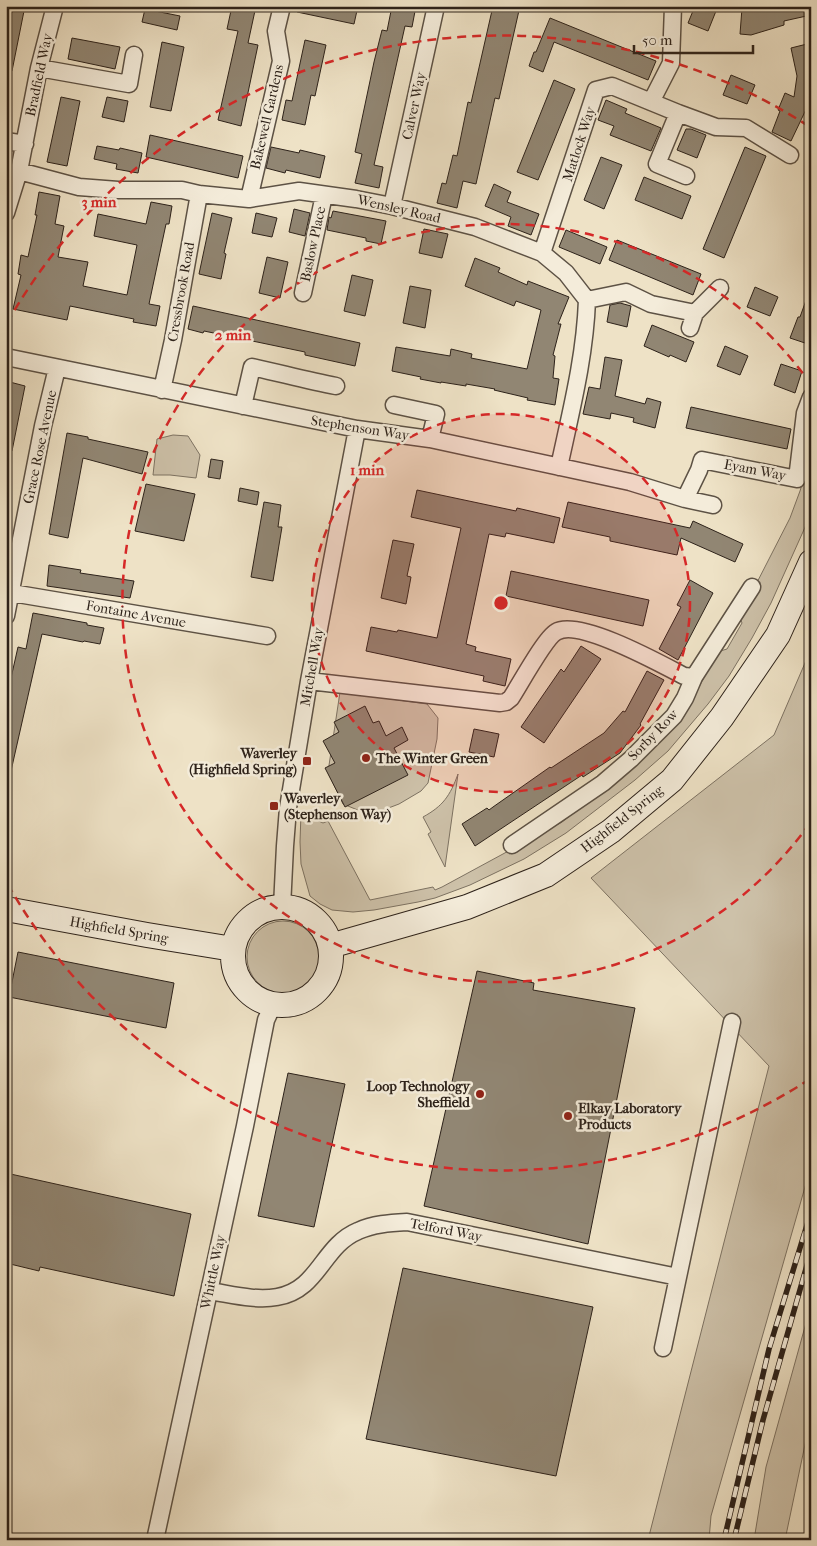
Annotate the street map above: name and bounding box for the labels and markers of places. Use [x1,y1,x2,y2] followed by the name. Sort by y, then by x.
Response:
[492,594,510,612] centre of rings
[189,745,299,778] place label: Waverley (Highfield Spring)
[375,750,489,767] place label: The Winter Green
[360,752,372,764] marker: The Winter Green
[301,755,313,767] marker: Waverley (Highfield Spring)
[283,790,391,823] place label: Waverley (Stephenson Way)
[268,800,280,812] marker: Waverley (Stephenson Way)
[367,1078,472,1111] place label: Loop Technology Sheffield
[474,1088,486,1100] marker: Loop Technology Sheffield
[578,1100,683,1133] place label: Elkay Laboratory Products
[562,1110,574,1122] marker: Elkay Laboratory Products

